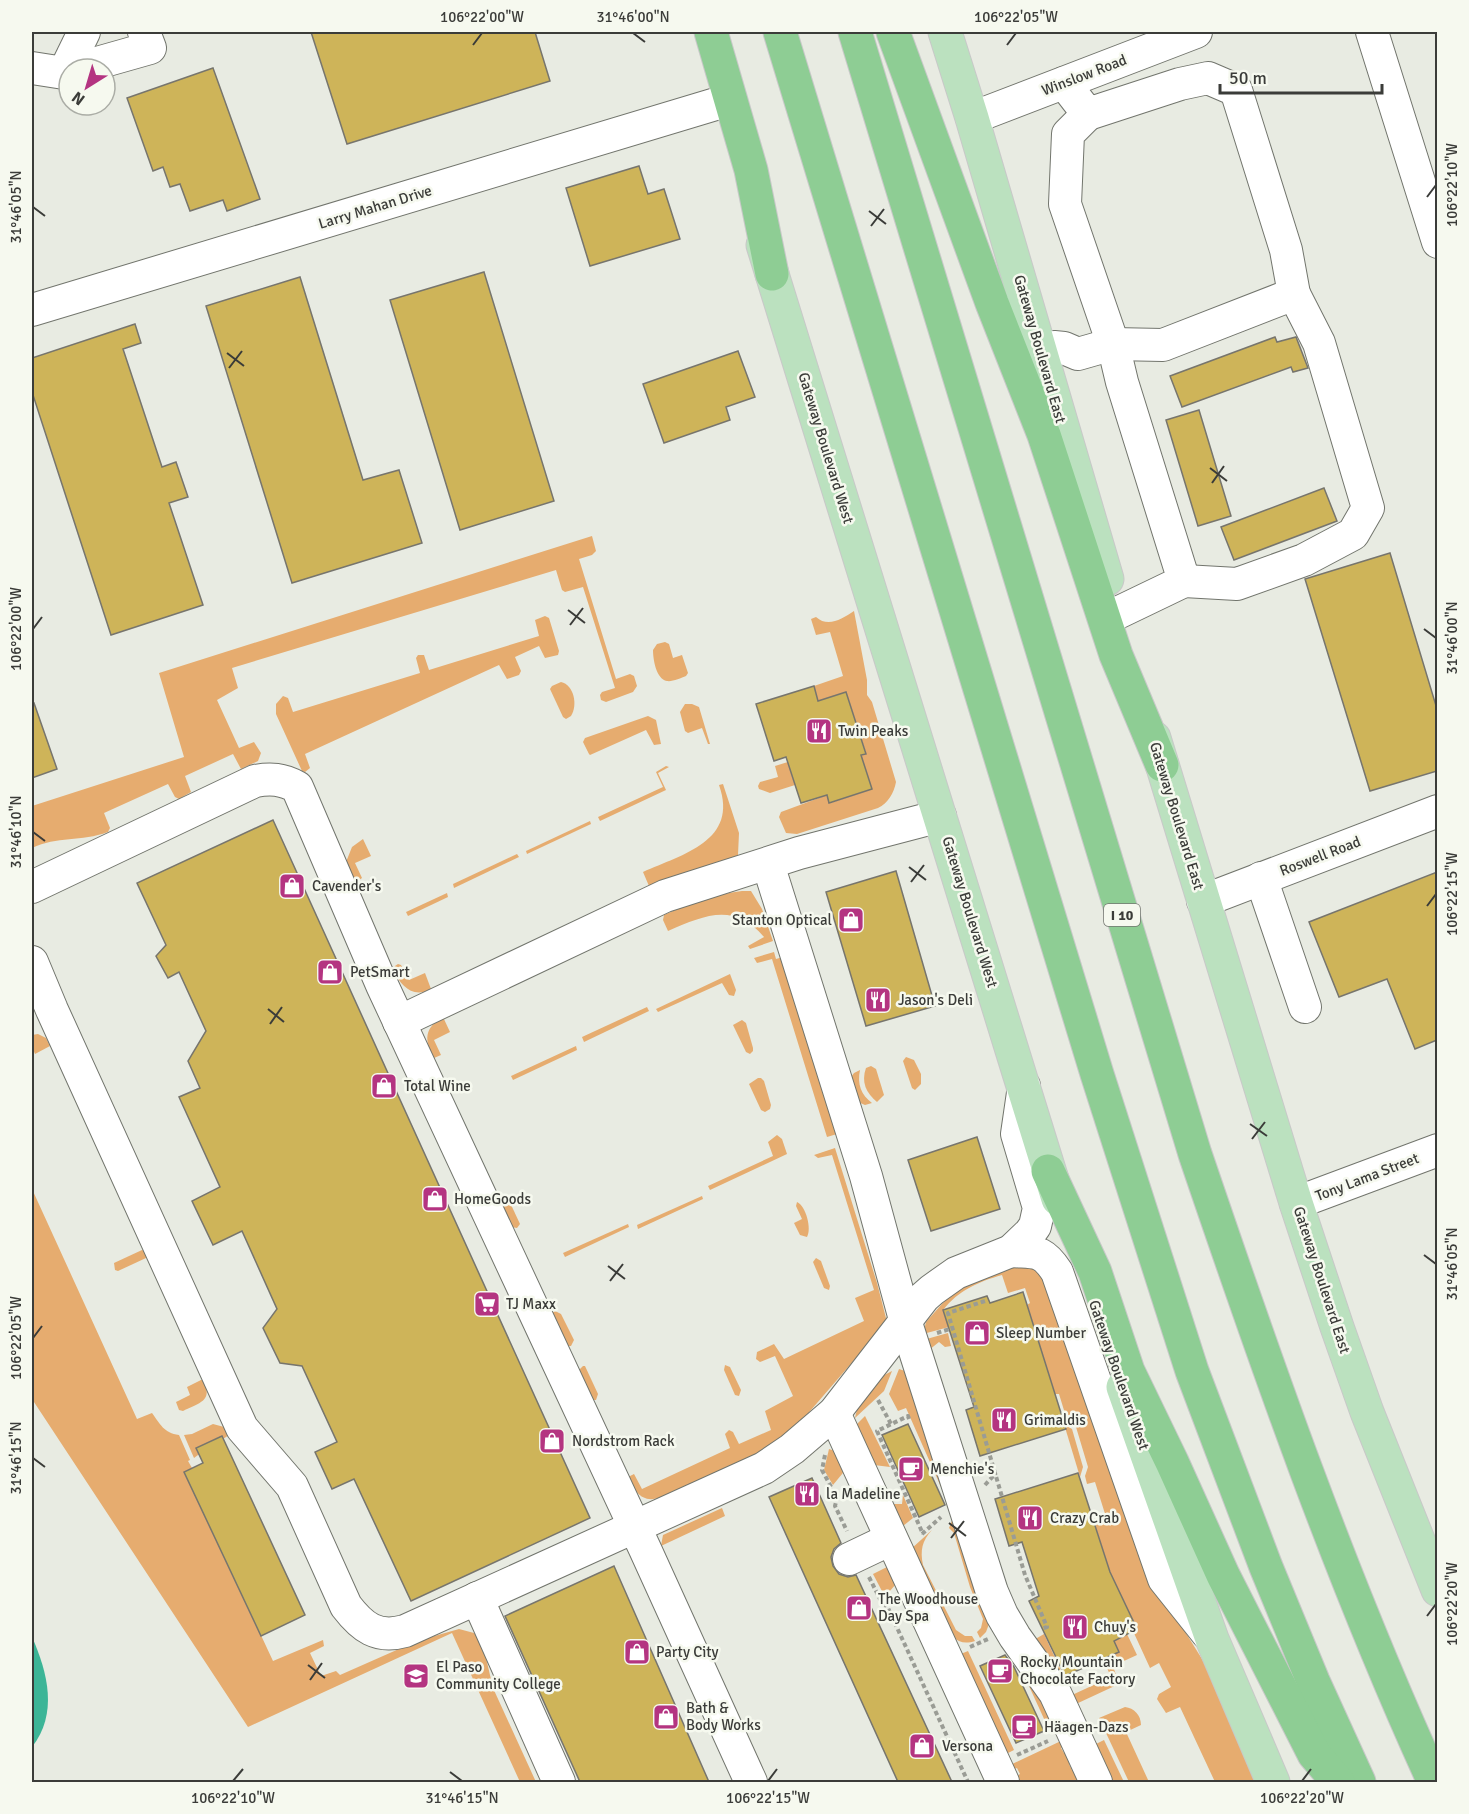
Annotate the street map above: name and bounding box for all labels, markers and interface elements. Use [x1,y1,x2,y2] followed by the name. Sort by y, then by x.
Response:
[440,8,524,26] text: 106°22'00"W
[596,8,670,26] text: 31°46'00"N
[974,8,1058,26] text: 106°22'05"W
[1039,51,1129,99] street label: Winslow Road
[57,57,117,117] north arrow
[1220,57,1382,95] scale bar
[1229,67,1267,89] text: 50 m
[68,87,89,110] text: N
[1443,143,1461,227] text: 106°22'10"W
[7,170,25,244] text: 31°46'05"N
[316,181,434,233] street label: Larry Mahan Drive
[1010,273,1070,425] street label: Gateway Boulevard East
[794,370,858,526] street label: Gateway Boulevard West
[7,587,25,671] text: 106°22'00"W
[1443,601,1461,675] text: 31°46'00"N
[804,716,834,746] restaurant icon: Twin Peaks
[838,722,909,740] place label: Twin Peaks
[1146,740,1208,892] street label: Gateway Boulevard East
[7,795,25,869] text: 31°46'10"N
[1277,832,1363,880] street label: Roswell Road
[938,834,1002,990] street label: Gateway Boulevard West
[1443,852,1461,936] text: 106°22'15"W
[277,871,307,901] shop icon: Cavender's
[312,877,382,895] place label: Cavender's
[1104,904,1140,926] road number: I 10
[836,905,866,935] shop icon: Stanton Optical
[732,911,832,929] place label: Stanton Optical
[315,957,345,987] shop icon: PetSmart
[350,963,410,981] place label: PetSmart
[863,985,893,1015] restaurant icon: Jason's Deli
[898,991,973,1009] place label: Jason's Deli
[369,1071,399,1101] shop icon: Total Wine
[404,1077,471,1095] place label: Total Wine
[1313,1149,1421,1205] street label: Tony Lama Street
[420,1184,450,1214] shop icon: HomeGoods
[454,1190,532,1208] place label: HomeGoods
[1290,1204,1354,1356] street label: Gateway Boulevard East
[1443,1227,1461,1301] text: 31°46'05"N
[472,1289,502,1319] supermarket icon: TJ Maxx
[506,1295,556,1313] place label: TJ Maxx
[7,1296,25,1380] text: 106°22'05"W
[1085,1298,1153,1452] street label: Gateway Boulevard West
[962,1318,992,1348] shop icon: Sleep Number
[996,1324,1087,1342] place label: Sleep Number
[989,1405,1019,1435] restaurant icon: Grimaldis
[1024,1411,1086,1429] place label: Grimaldis
[7,1421,25,1495] text: 31°46'15"N
[537,1426,567,1456] shop icon: Nordstrom Rack
[572,1432,675,1450] place label: Nordstrom Rack
[896,1454,926,1484] cafe icon: Menchie's
[930,1460,995,1478] place label: Menchie's
[792,1479,822,1509] restaurant icon: la Madeline
[826,1485,901,1503] place label: la Madeline
[1015,1503,1045,1533] restaurant icon: Crazy Crab
[1050,1509,1119,1527] place label: Crazy Crab
[1443,1562,1461,1646] text: 106°22'20"W
[878,1590,978,1625] place label: The Woodhouse Day Spa
[844,1593,874,1623] shop icon: The Woodhouse Day Spa
[1060,1612,1090,1642] restaurant icon: Chuy's
[1094,1618,1137,1636] place label: Chuy's
[622,1637,652,1667] shop icon: Party City
[656,1643,719,1661] place label: Party City
[1020,1653,1135,1688] place label: Rocky Mountain Chocolate Factory
[985,1656,1015,1686] cafe icon: Rocky Mountain Chocolate Factory
[436,1658,561,1693] place label: El Paso Community College
[401,1661,431,1691] school or university icon: El Paso Community College
[686,1699,761,1734] place label: Bath & Body Works
[651,1702,681,1732] shop icon: Bath & Body Works
[1009,1712,1039,1742] cafe icon: Häagen-Dazs
[1044,1718,1129,1736] place label: Häagen-Dazs
[907,1731,937,1761] shop icon: Versona
[942,1737,993,1755] place label: Versona
[191,1789,275,1807] text: 106°22'10"W
[425,1789,499,1807] text: 31°46'15"N
[726,1789,810,1807] text: 106°22'15"W
[1260,1789,1344,1807] text: 106°22'20"W

